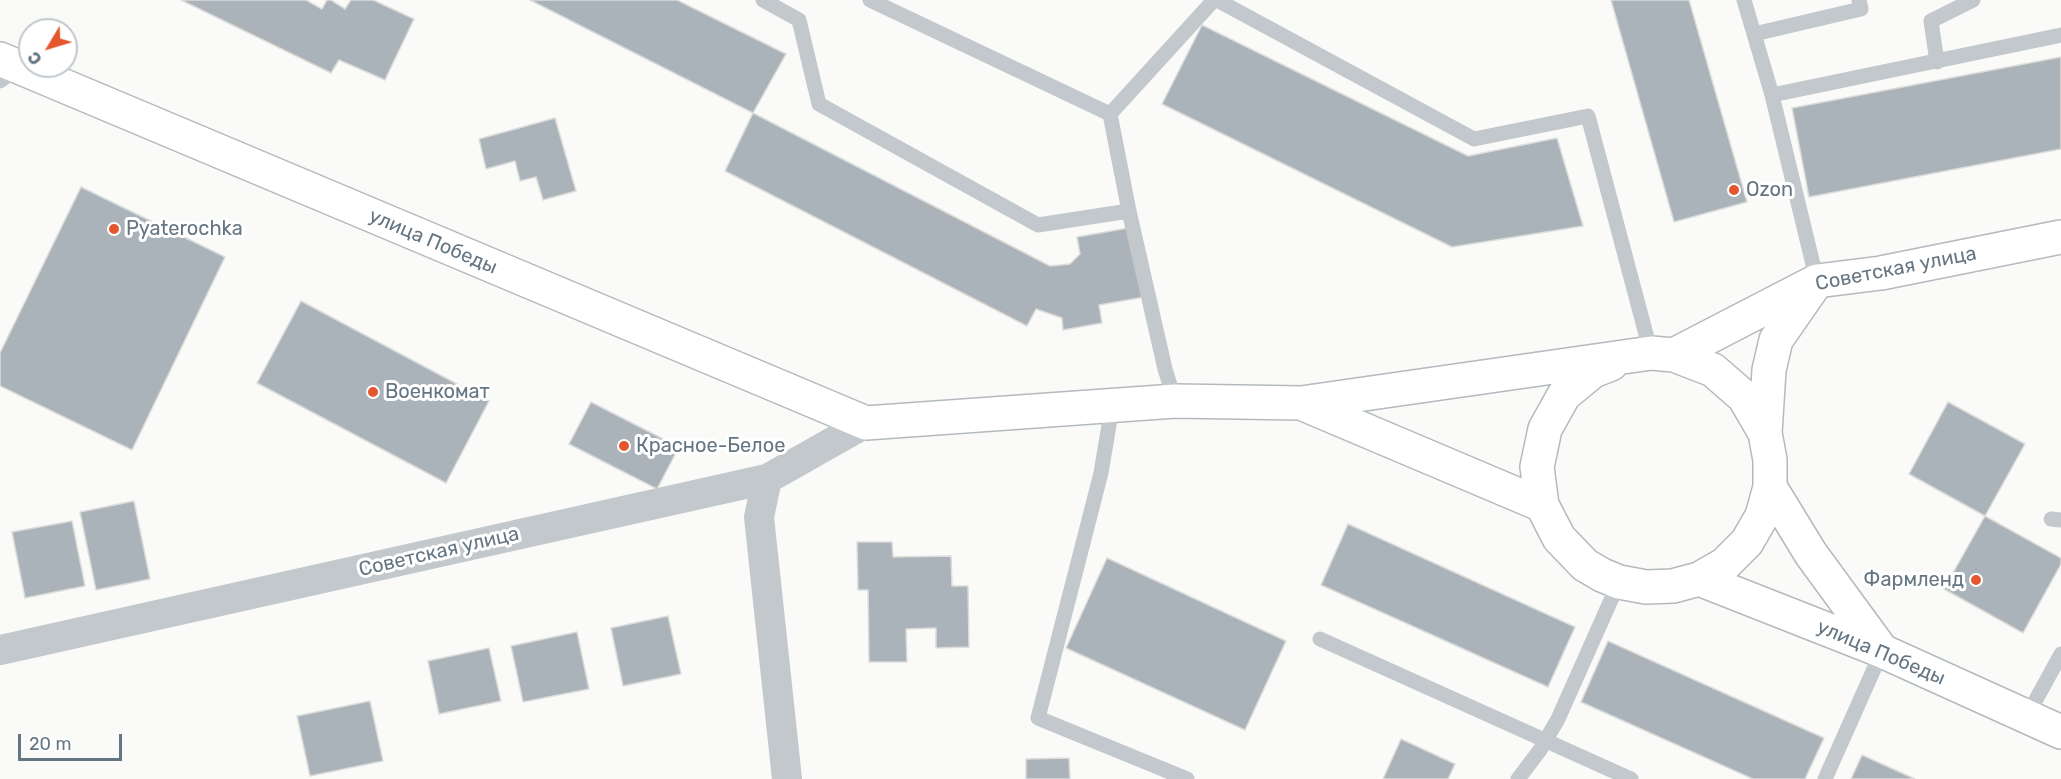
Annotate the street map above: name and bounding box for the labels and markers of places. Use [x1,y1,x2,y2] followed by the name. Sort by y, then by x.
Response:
[1746,178,1793,202] place label: Ozon
[1727,183,1741,197] marker: Ozon
[126,217,243,241] place label: Pyaterochka
[107,222,121,236] marker: Pyaterochka
[385,380,490,404] place label: Военкомат
[366,385,380,399] marker: Военкомат
[636,434,785,458] place label: Красное-Белое
[617,439,631,453] marker: Красное-Белое
[1863,568,1964,592] place label: Фармленд
[1969,573,1983,587] marker: Фармленд

